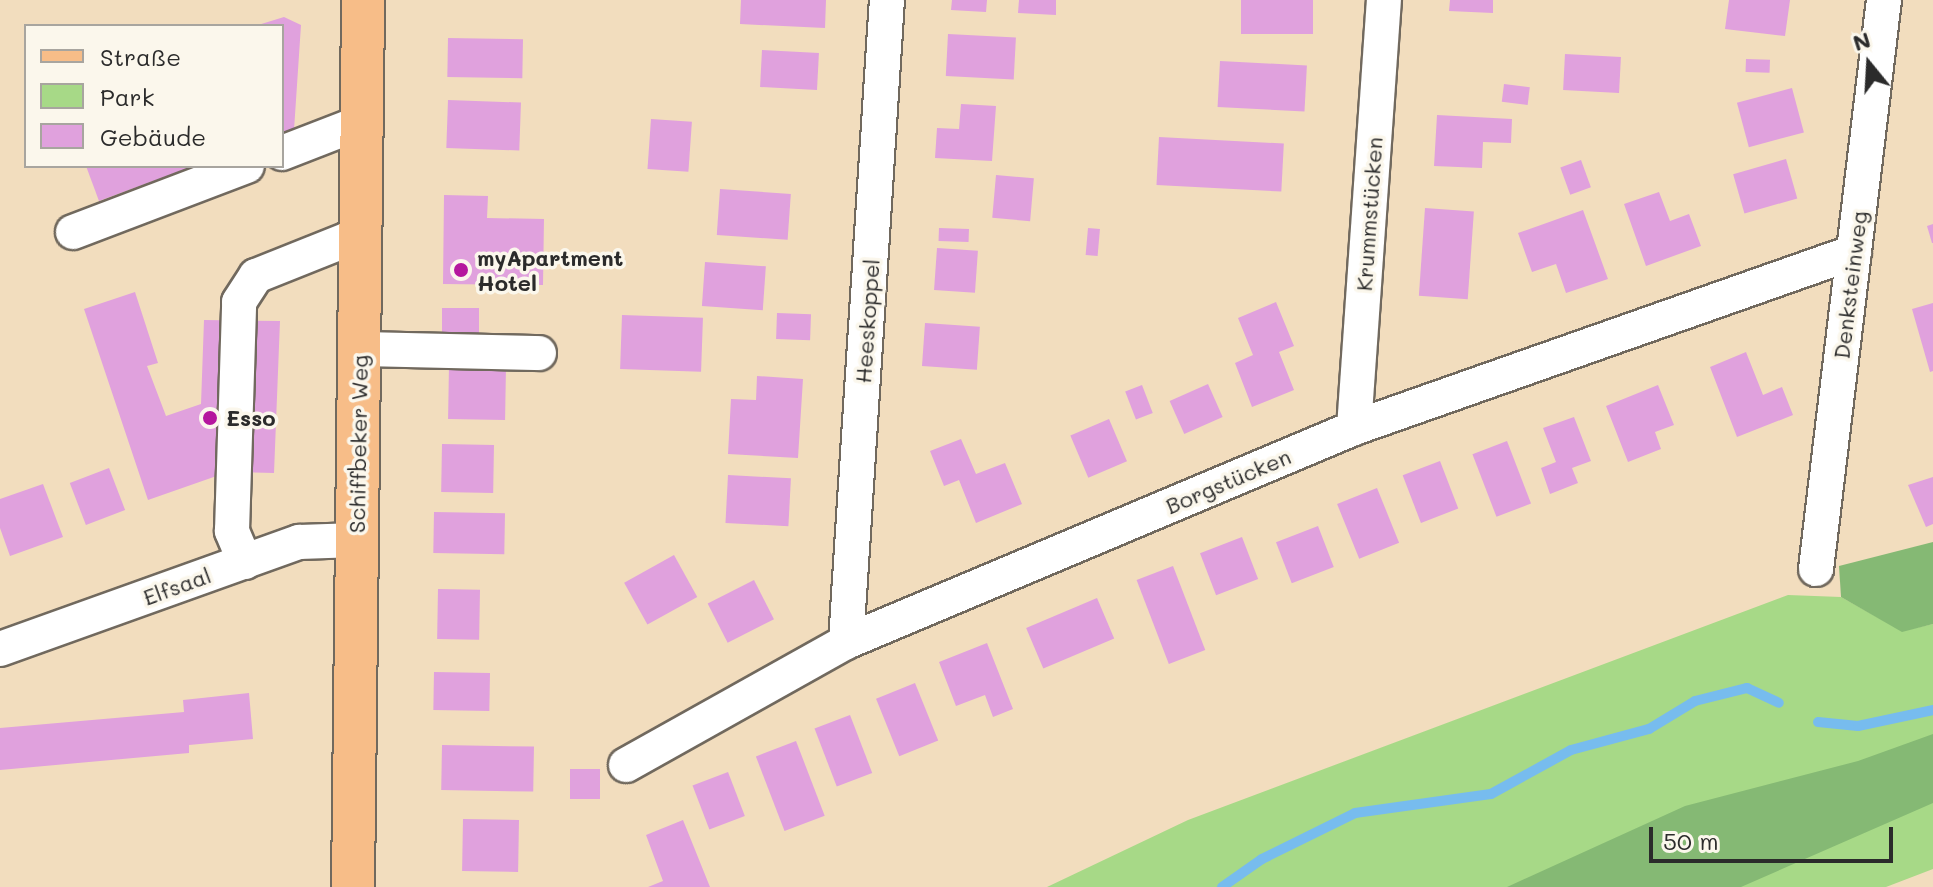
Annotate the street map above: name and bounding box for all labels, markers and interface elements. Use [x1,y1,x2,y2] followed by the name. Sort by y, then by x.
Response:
[24,24,284,168] legend
[1829,24,1909,104] north arrow
[1849,24,1874,57] text: N
[100,41,181,72] text: Straße
[100,81,154,112] text: Park
[100,121,206,152] text: Gebäude
[1350,136,1388,292] street label: Krummstücken
[1828,209,1872,361] street label: Denksteinweg
[477,244,623,296] place label: myApartment Hotel
[849,258,885,384] street label: Heeskoppel
[452,261,470,279] marker: myApartment Hotel
[343,355,373,533] street label: Schiffbeker Weg
[226,405,276,431] place label: Esso
[201,409,219,427] marker: Esso
[1161,443,1295,519] street label: Borgstücken
[139,562,215,610] street label: Elfsaal
[1653,811,1897,861] scale bar
[1663,825,1719,856] text: 50 m

